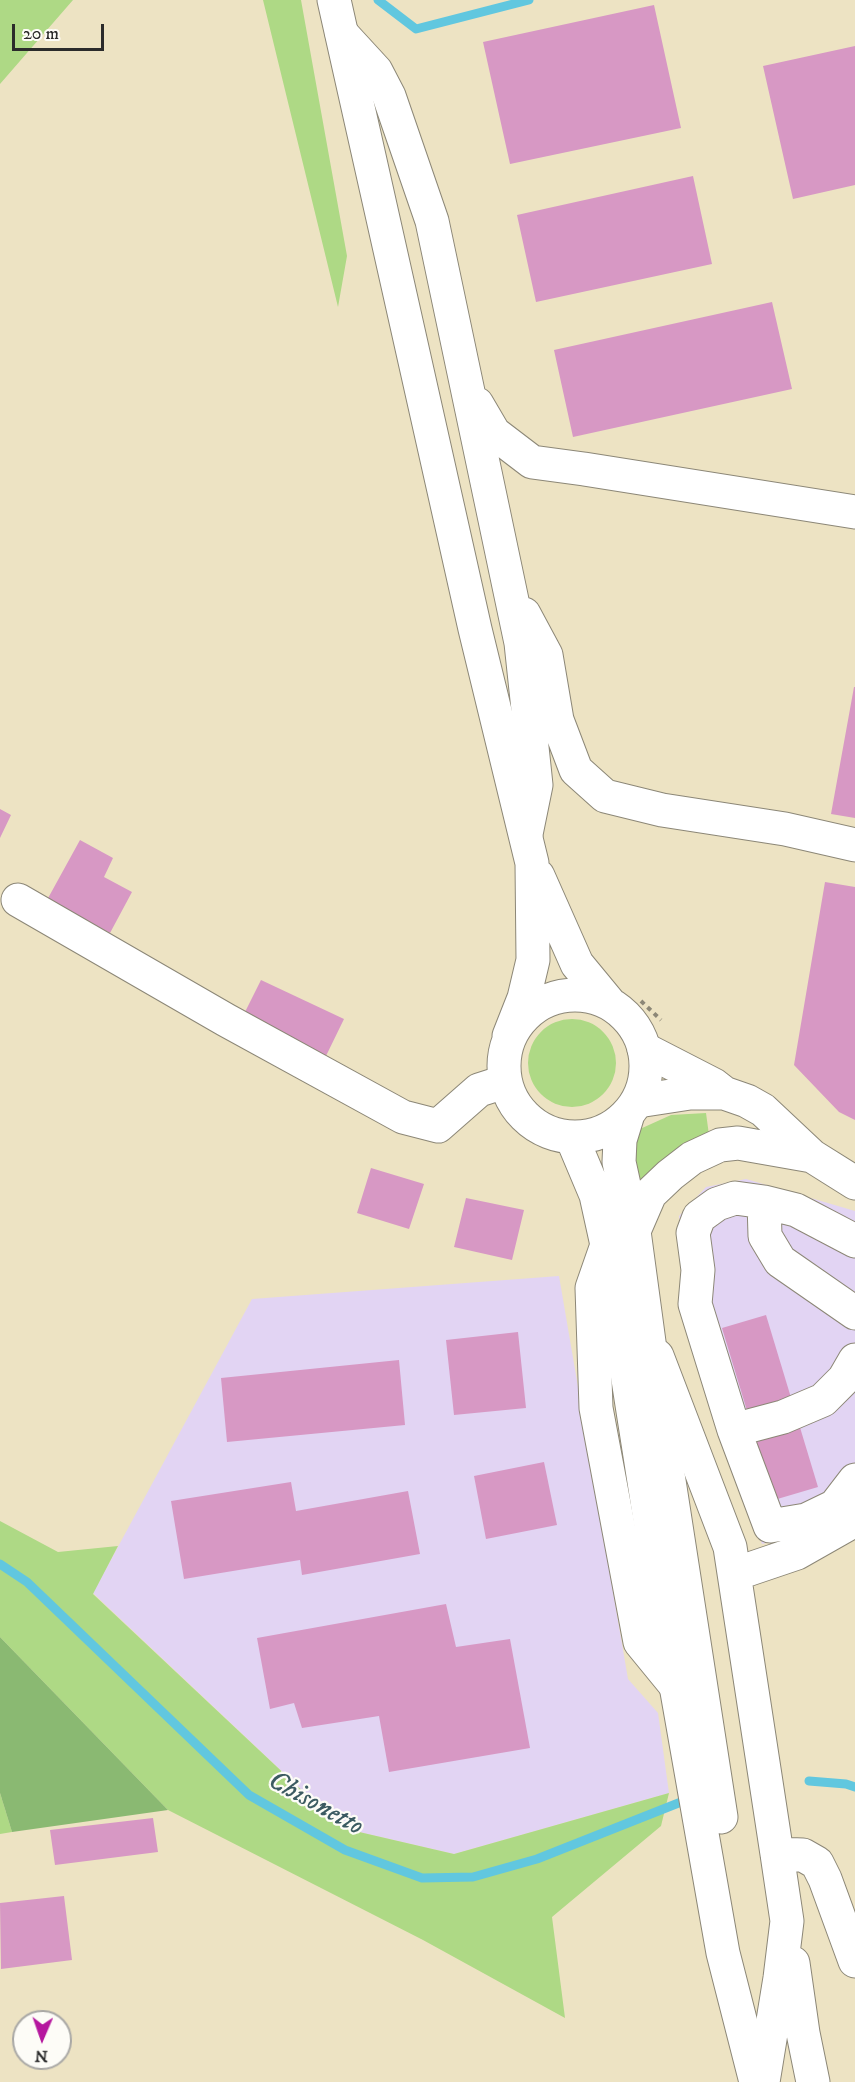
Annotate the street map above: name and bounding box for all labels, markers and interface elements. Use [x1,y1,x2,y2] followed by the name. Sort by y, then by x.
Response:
[15,12,106,50] scale bar
[23,23,59,45] text: 20 m
[262,1766,368,1844] water label: Chisonetto
[12,2010,72,2070] north arrow
[35,2046,48,2066] text: N

